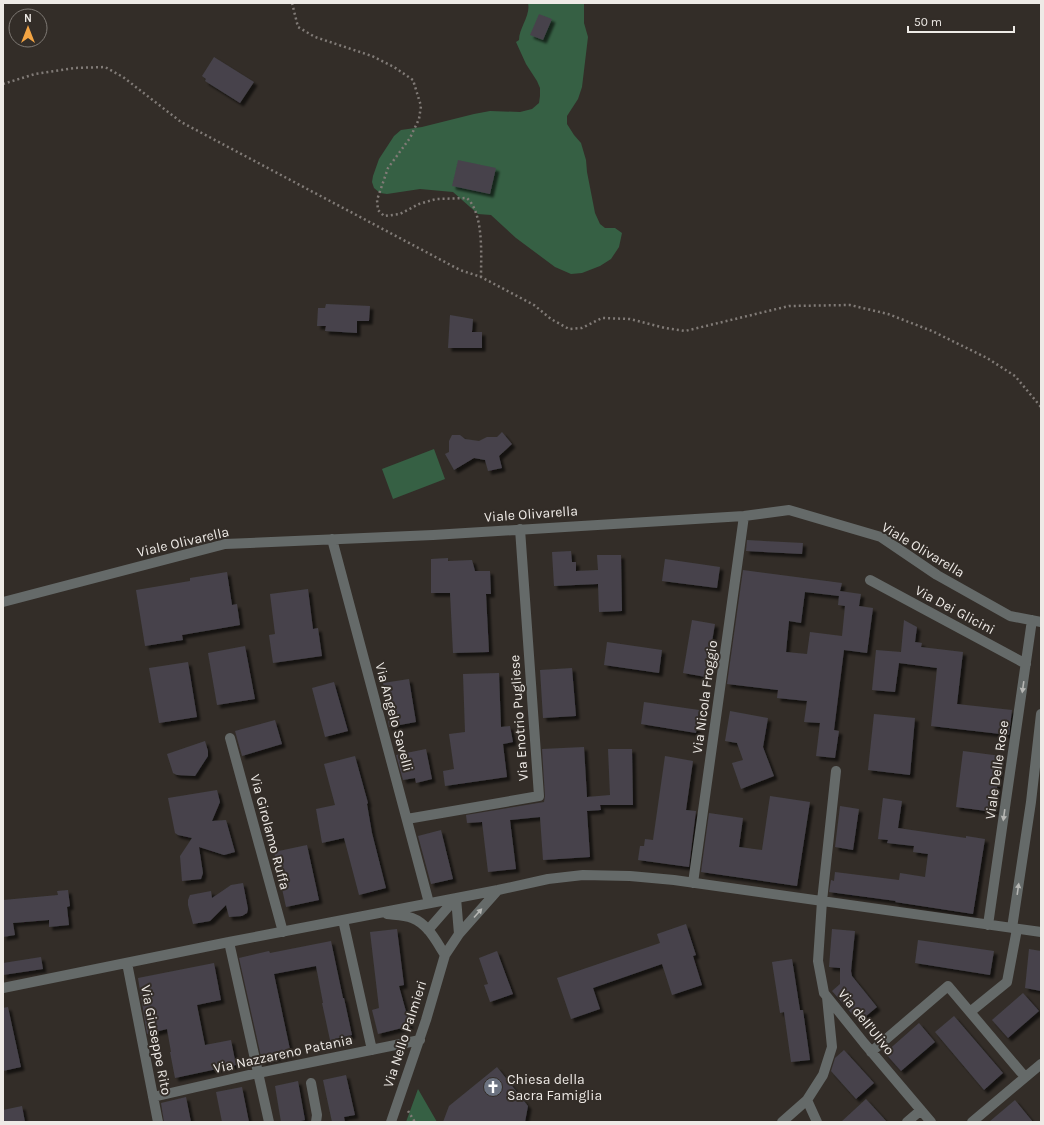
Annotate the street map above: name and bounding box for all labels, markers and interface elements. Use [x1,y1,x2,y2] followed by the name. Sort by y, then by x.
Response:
[8,8,48,48] north arrow
[908,8,1014,34] scale bar
[24,12,32,25] text: N
[914,15,942,29] text: 50 m
[484,502,578,526] street label: Viale Olivarella
[878,519,968,581] street label: Viale Olivarella
[135,523,231,561] street label: Viale Olivarella
[912,582,998,638] street label: Via Dei Glicini
[689,639,721,755] street label: Via Nicola Froggio
[506,654,532,782] street label: Via Enotrio Pugliese
[371,661,417,773] street label: Via Angelo Savelli
[1020,680,1026,693] one-way arrow
[982,719,1012,821] street label: Viale Delle Rose
[246,772,294,892] street label: Via Girolamo Ruffa
[1001,809,1007,821] one-way arrow
[1015,883,1021,895] one-way arrow
[473,908,482,919] one-way arrow
[380,978,430,1090] street label: Via Nello Palmieri
[137,983,175,1097] street label: Via Giuseppe Rito
[834,985,898,1059] street label: Via dell'Ulivo
[212,1031,354,1077] street label: Via Nazzareno Patania
[507,1071,602,1104] place label: Chiesa della Sacra Famiglia
[482,1076,504,1098] church icon: Chiesa della Sacra Famiglia

